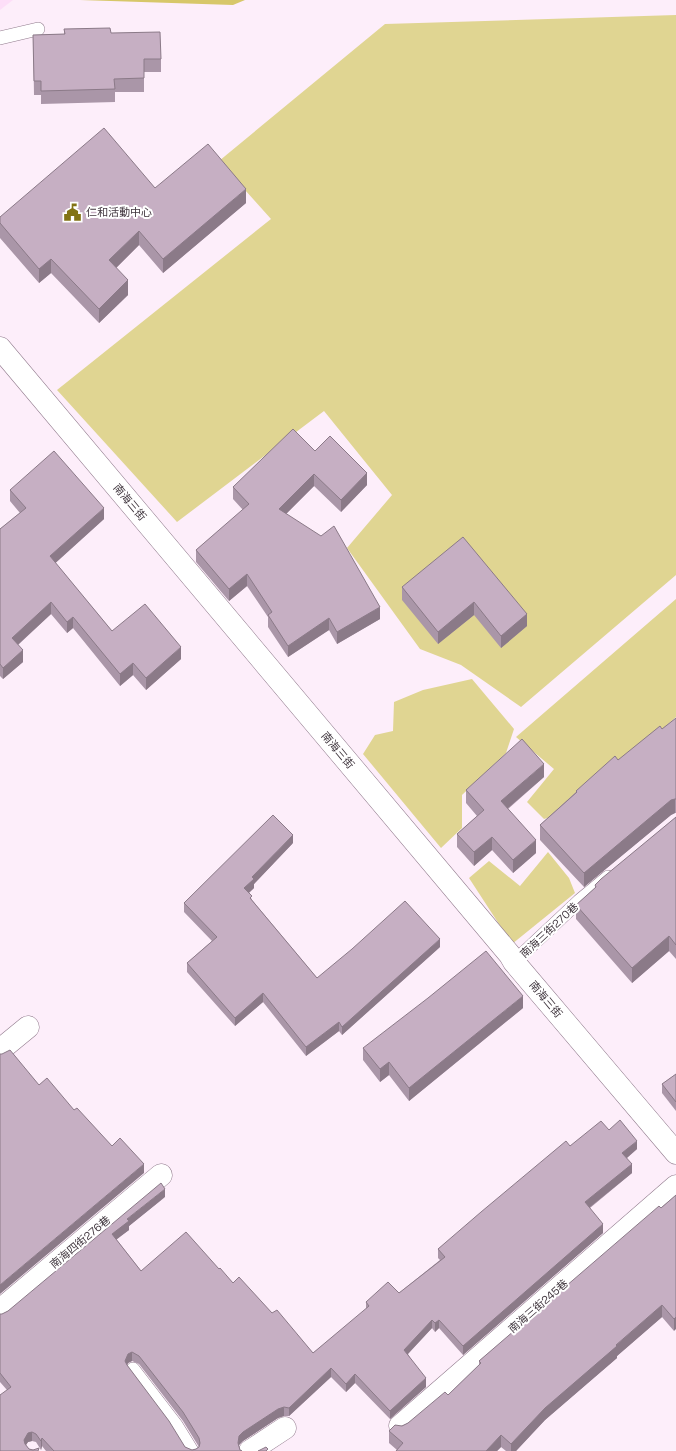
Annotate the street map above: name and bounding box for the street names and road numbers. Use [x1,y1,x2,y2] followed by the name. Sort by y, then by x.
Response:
[110,481,150,523] street label: 南海三街
[318,729,358,771] street label: 南海三街
[517,899,581,961] street label: 南海三街270巷
[526,978,566,1020] street label: 南海三街
[47,1213,113,1271] street label: 南海四街276巷
[505,1276,571,1336] street label: 南海三街245巷

